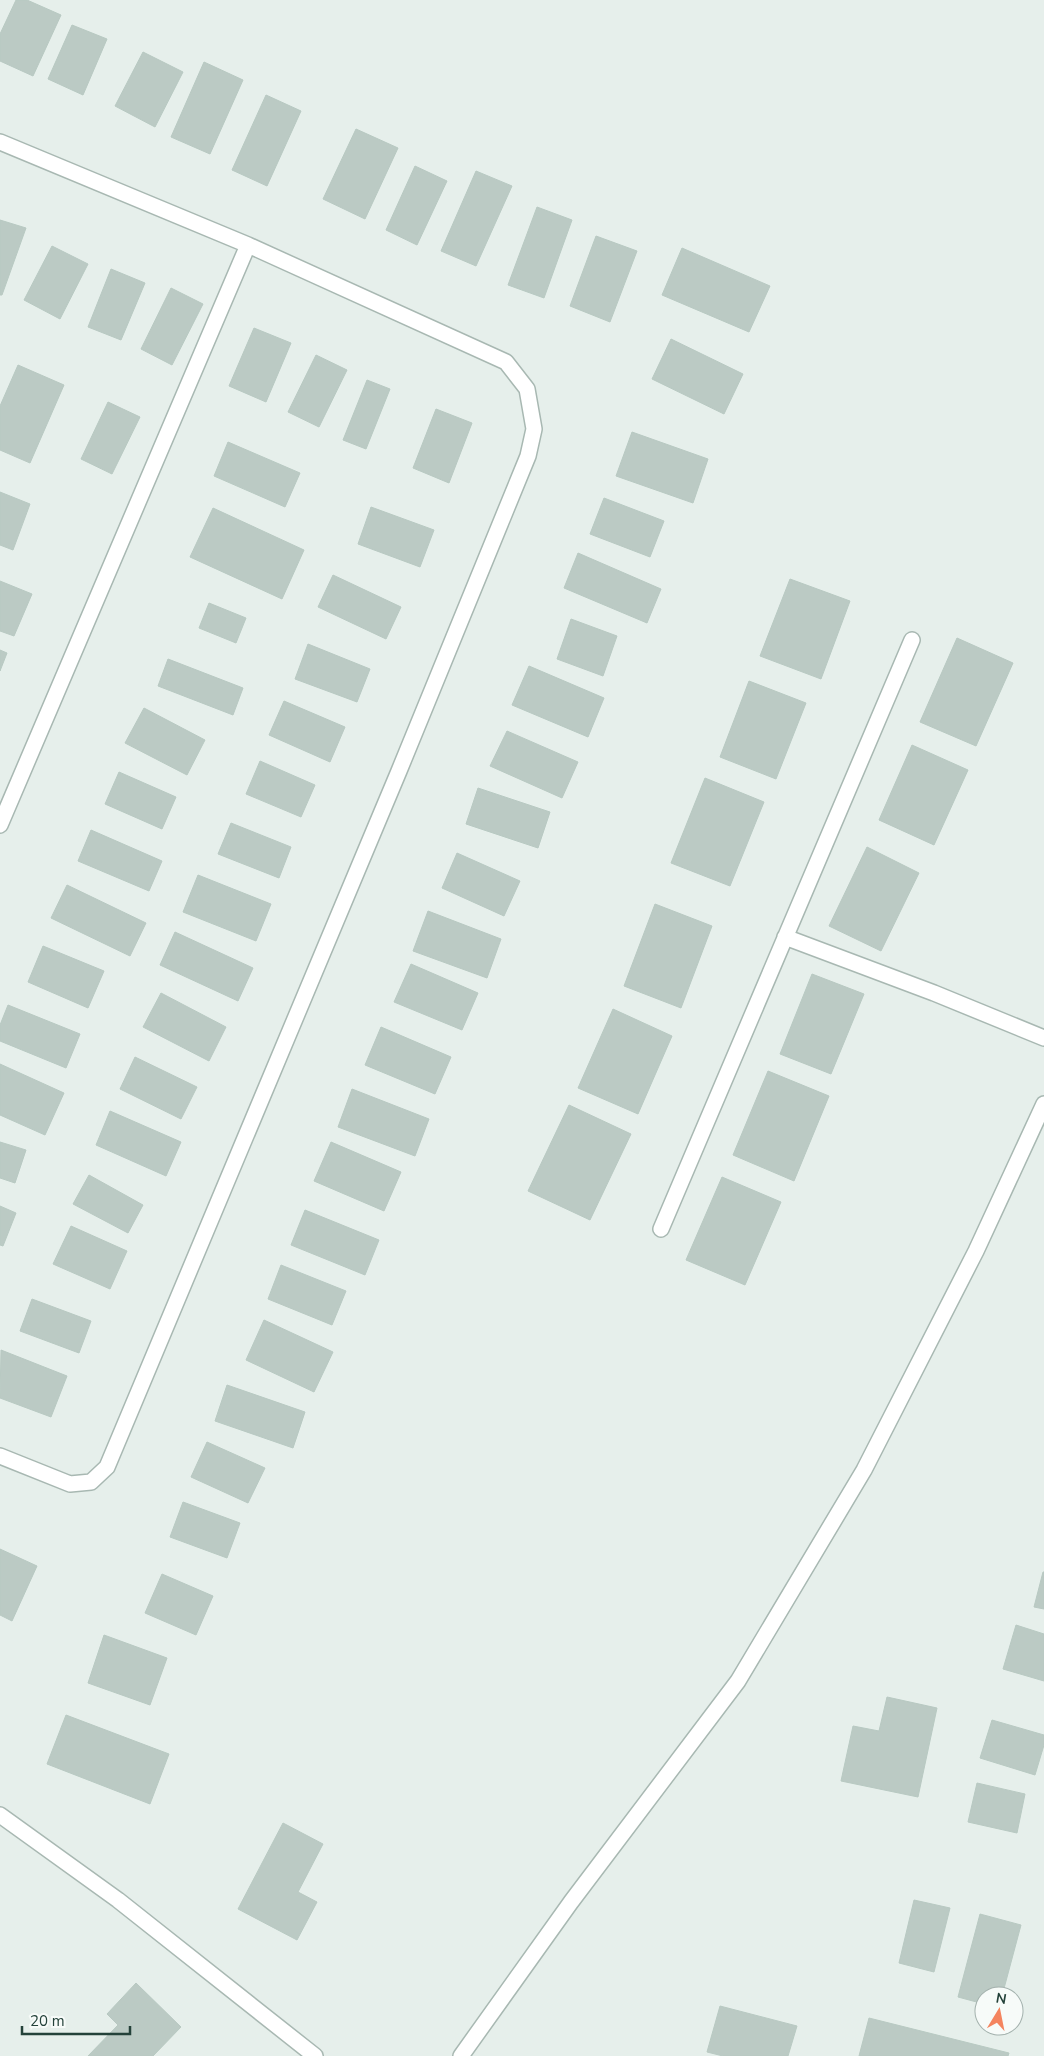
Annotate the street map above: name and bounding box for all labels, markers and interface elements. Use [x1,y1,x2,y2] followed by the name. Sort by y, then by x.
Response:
[974,1986,1024,2036] north arrow
[994,1988,1008,2009] text: N
[22,2004,130,2036] scale bar
[30,2011,65,2031] text: 20 m

